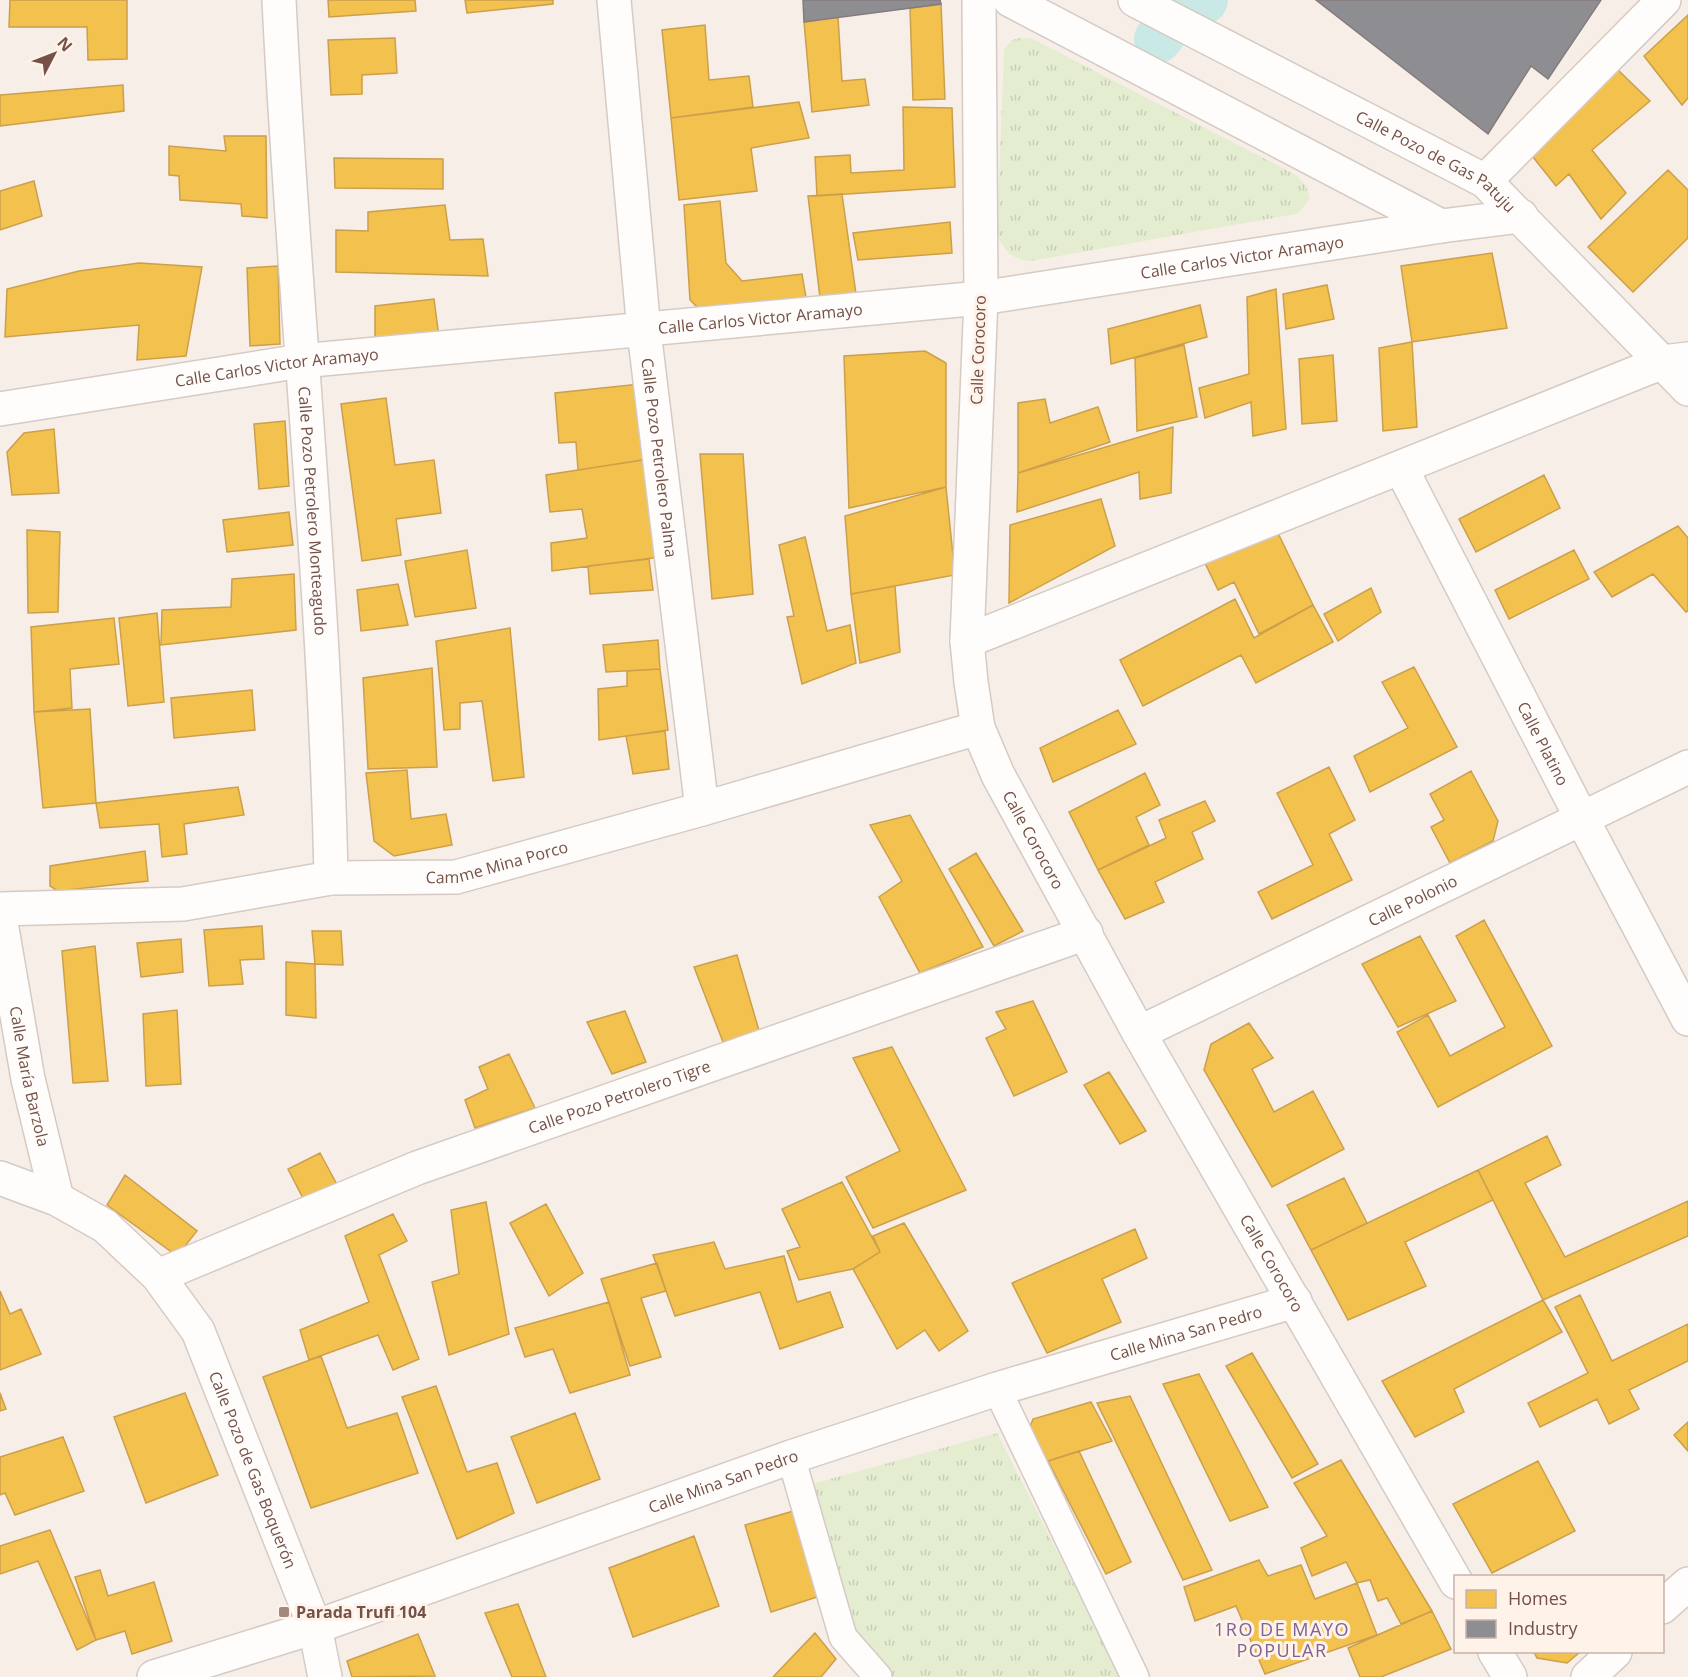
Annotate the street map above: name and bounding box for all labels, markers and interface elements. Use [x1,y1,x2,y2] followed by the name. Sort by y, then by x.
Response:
[24,24,84,84] north arrow
[53,32,78,56] text: N
[1352,105,1521,217] street label: Calle Pozo de Gas Patuju
[1139,230,1345,284] street label: Calle Carlos Victor Aramayo
[965,295,991,405] street label: Calle Corocoro
[657,298,863,339] street label: Calle Carlos Victor Aramayo
[173,343,380,392] street label: Calle Carlos Victor Aramayo
[636,357,682,559] street label: Calle Pozo Petrolero Palma
[293,385,332,636] street label: Calle Pozo Petrolero Monteagudo
[1512,698,1574,789] street label: Calle Platino
[998,787,1069,893] street label: Calle Corocoro
[426,836,570,888] street label: Camme Mina Porco
[1364,869,1461,931] street label: Calle Polonio
[5,1004,55,1149] street label: Calle María Barzola
[525,1055,713,1139] street label: Calle Pozo Petrolero Tigre
[1235,1210,1309,1316] street label: Calle Corocoro
[1107,1300,1265,1366] street label: Calle Mina San Pedro
[204,1368,302,1572] street label: Calle Pozo de Gas Boquerón
[645,1444,801,1518] street label: Calle Mina San Pedro
[1454,1575,1664,1653] legend
[1508,1586,1567,1610] text: Homes
[296,1601,426,1623] place label: Parada Trufi 104
[277,1605,291,1619] marker: Parada Trufi 104
[1508,1616,1578,1640] text: Industry
[1214,1617,1350,1662] district label: 1RO DE MAYO POPULAR

